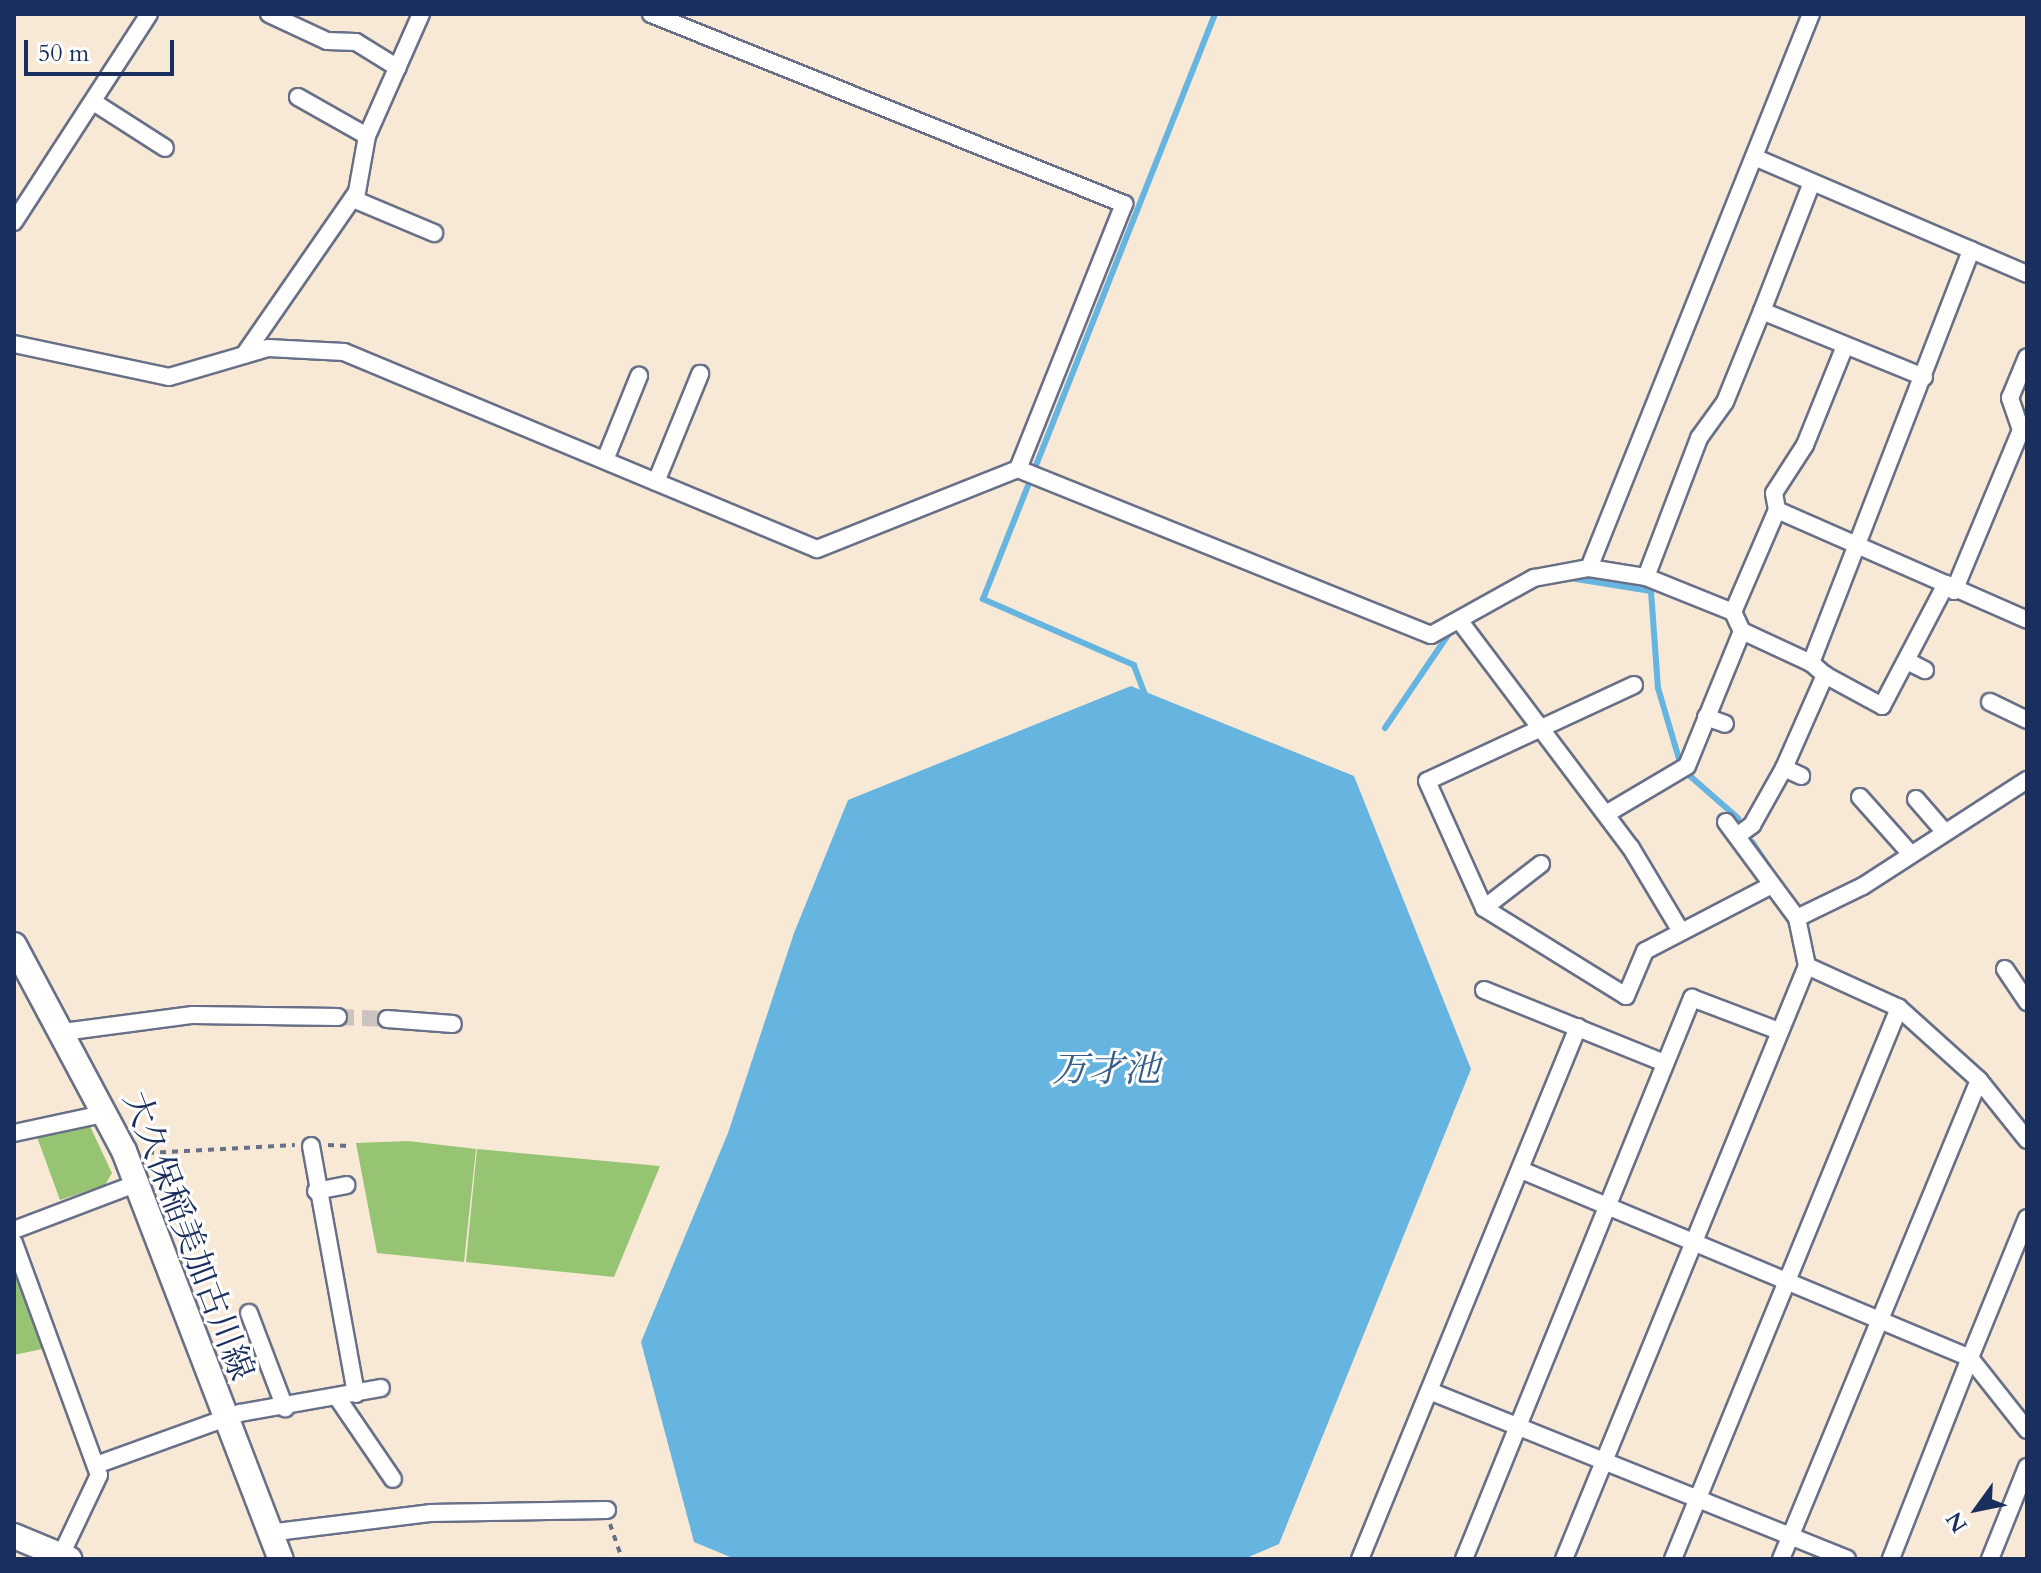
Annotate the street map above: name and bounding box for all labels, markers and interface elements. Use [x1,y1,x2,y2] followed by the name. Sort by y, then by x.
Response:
[28,24,178,74] scale bar
[38,37,89,70] text: 50 m
[1052,1048,1160,1092] water label: 万才池
[114,1086,262,1386] street label: 大久保稲美加古川線
[1937,1469,2017,1549] north arrow
[1939,1506,1975,1538] text: N

